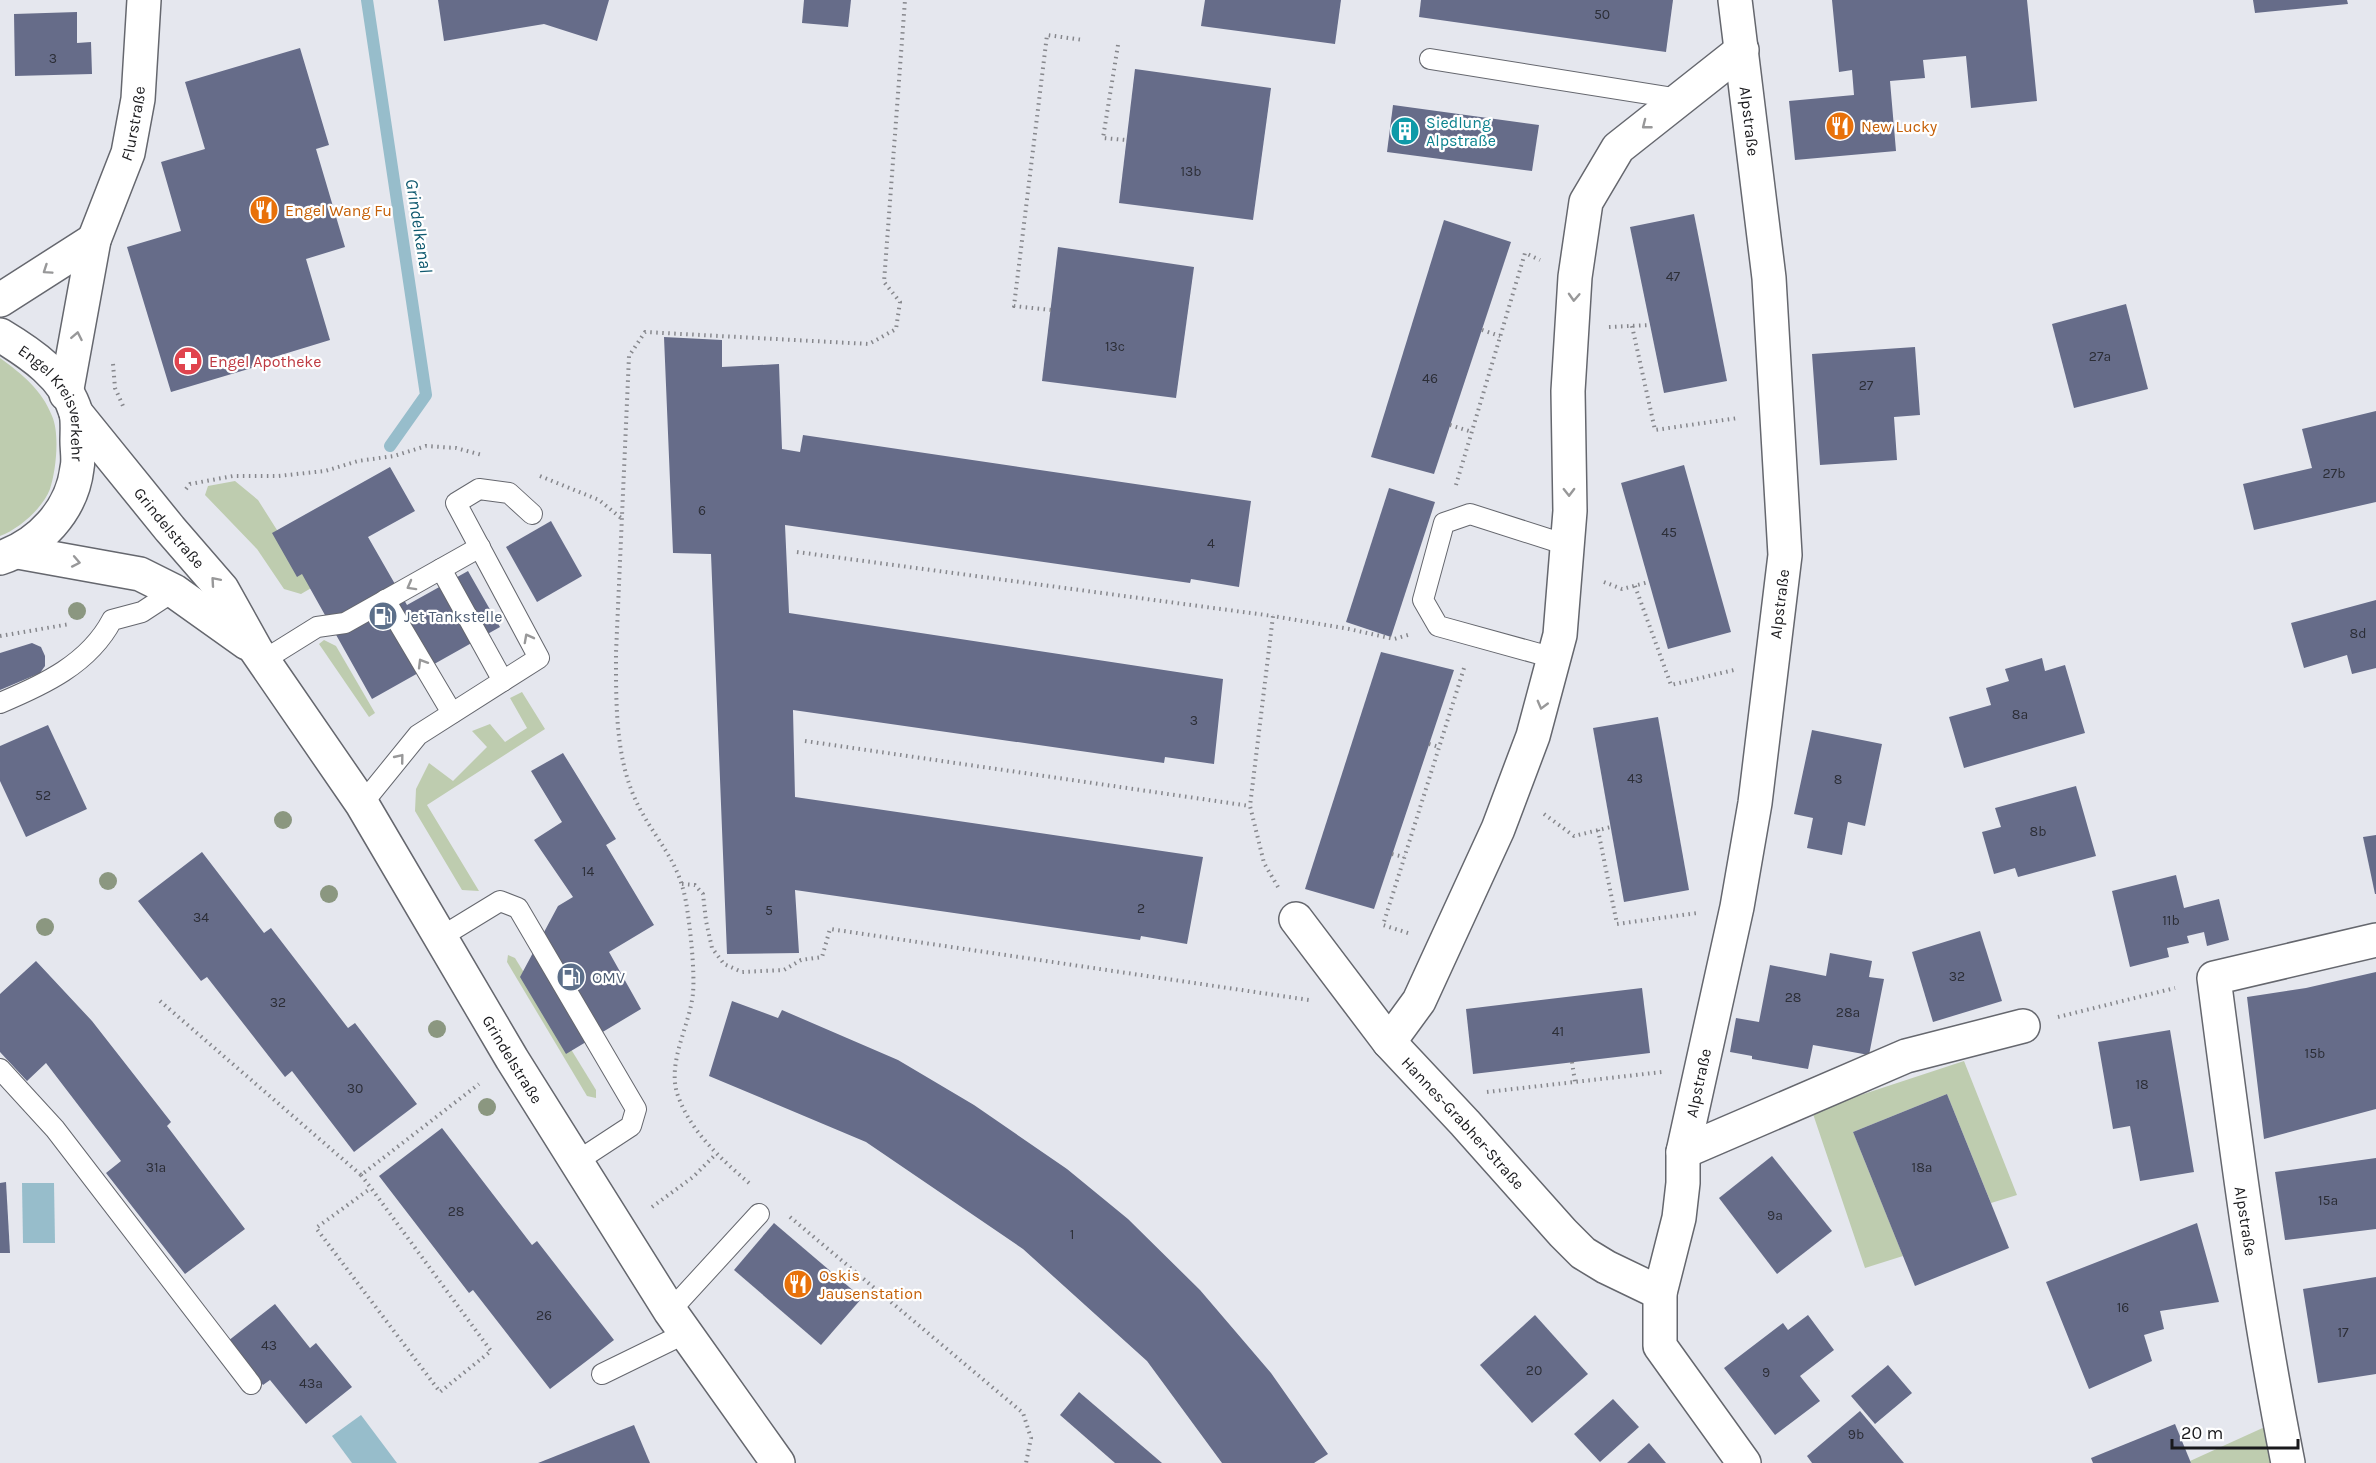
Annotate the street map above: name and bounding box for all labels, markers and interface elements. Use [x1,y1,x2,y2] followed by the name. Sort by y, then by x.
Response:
[1594,6,1610,23] house number: 50
[49,50,57,67] house number: 3
[1736,85,1763,157] street label: Alpstraße
[117,86,149,164] street label: Flurstraße
[1824,110,1856,142] restaurant icon: New Lucky
[1426,113,1496,150] place label: Siedlung Alpstraße
[1389,115,1421,147] building icon: Siedlung Alpstraße
[1861,117,1938,136] place label: New Lucky
[1642,118,1653,129] one-way arrow
[1180,163,1202,180] house number: 13b
[401,177,437,275] water label: Grindelkanal
[248,194,280,226] restaurant icon: Engel Wang Fu
[285,201,392,220] place label: Engel Wang Fu
[43,263,54,274] one-way arrow
[1666,268,1681,285] house number: 47
[1567,292,1580,301] one-way arrow
[70,332,83,342] one-way arrow
[1105,338,1125,355] house number: 13c
[15,340,87,462] street label: Engel Kreisverkehr
[172,345,204,377] pharmacy icon: Engel Apotheke
[2089,348,2111,365] house number: 27a
[209,352,322,371] place label: Engel Apotheke
[1422,370,1438,387] house number: 46
[1859,377,1874,394] house number: 27
[2323,465,2345,482] house number: 27b
[130,484,209,572] street label: Grindelstraße
[1563,487,1575,496] one-way arrow
[698,502,706,519] house number: 6
[1661,524,1677,541] house number: 45
[1207,535,1215,552] house number: 4
[70,555,80,568] one-way arrow
[1766,568,1793,640] street label: Alpstraße
[211,577,222,588] one-way arrow
[406,579,417,590] one-way arrow
[367,600,399,632] fuel station icon: Jet Tankstelle
[404,607,502,626] place label: Jet Tankstelle
[2350,625,2366,642] house number: 8d
[524,634,535,645] one-way arrow
[418,659,430,669] one-way arrow
[1536,700,1549,710] one-way arrow
[2012,706,2028,723] house number: 8a
[1190,712,1198,729] house number: 3
[392,754,403,765] one-way arrow
[1627,770,1643,787] house number: 43
[1834,771,1842,788] house number: 8
[35,787,51,804] house number: 52
[2030,823,2046,840] house number: 8b
[582,863,594,880] house number: 14
[1137,900,1145,917] house number: 2
[765,902,773,919] house number: 5
[193,909,209,926] house number: 34
[2162,912,2180,929] house number: 11b
[555,961,587,993] fuel station icon: OMV
[592,968,625,987] place label: OMV
[1949,968,1965,985] house number: 32
[1785,989,1801,1006] house number: 28
[270,994,286,1011] house number: 32
[1836,1004,1860,1021] house number: 28a
[478,1012,546,1107] street label: Grindelstraße
[1552,1023,1564,1040] house number: 41
[2305,1045,2325,1062] house number: 15b
[1682,1047,1715,1119] street label: Alpstraße
[1398,1053,1528,1193] street label: Hannes-Grabher-Straße
[2135,1076,2149,1093] house number: 18
[347,1080,363,1097] house number: 30
[146,1159,166,1176] house number: 31a
[1912,1159,1932,1176] house number: 18a
[2231,1185,2260,1257] street label: Alpstraße
[2318,1192,2338,1209] house number: 15a
[448,1203,464,1220] house number: 28
[1767,1207,1783,1224] house number: 9a
[1070,1226,1074,1243] house number: 1
[819,1266,923,1303] place label: Oskis Jausenstation
[782,1268,814,1300] restaurant icon: Oskis Jausenstation
[2117,1299,2129,1316] house number: 16
[536,1307,552,1324] house number: 26
[2337,1324,2349,1341] house number: 17
[261,1337,277,1354] house number: 43
[1526,1362,1542,1379] house number: 20
[1762,1364,1770,1381] house number: 9
[299,1375,323,1392] house number: 43a
[2172,1412,2298,1450] scale bar
[2181,1422,2223,1444] text: 20 m
[1848,1426,1864,1443] house number: 9b

